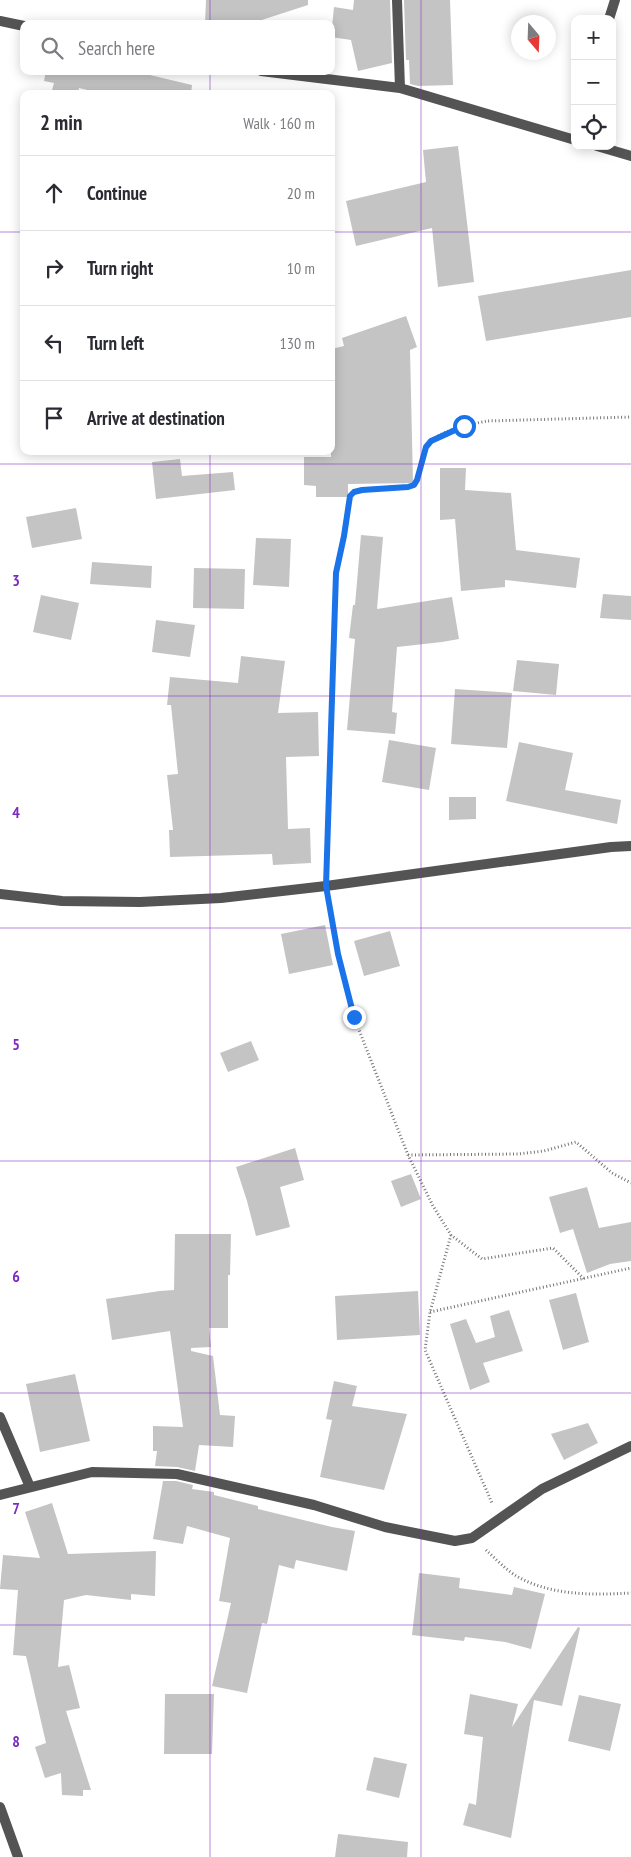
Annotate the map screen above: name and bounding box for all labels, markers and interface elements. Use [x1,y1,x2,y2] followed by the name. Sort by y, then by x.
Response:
[511,15,556,60] north arrow
[571,15,616,150] map controls
[571,15,616,60] button: +
[20,20,335,75] search box
[38,34,66,62] icon: search
[78,36,155,60] text: Search here
[571,60,616,105] button: −
[571,105,616,150] button: locate
[40,109,82,136] text: 2 min
[243,113,315,133] text: Walk · 160 m
[40,179,68,207] icon: ahead
[87,181,147,205] text: Continue
[287,183,315,203] text: 20 m
[40,254,68,282] icon: right
[87,256,153,280] text: Turn right
[287,258,315,278] text: 10 m
[40,329,68,357] icon: left
[87,331,144,355] text: Turn left
[280,333,315,353] text: 130 m
[40,404,68,432] icon: arrive
[87,406,225,430] text: Arrive at destination
[453,415,476,438] route start
[12,570,20,590] text: 3
[12,802,20,822] text: 4
[343,1006,366,1029] route end
[12,1034,20,1054] text: 5
[12,1266,20,1286] text: 6
[12,1498,20,1518] text: 7
[12,1731,20,1751] text: 8

